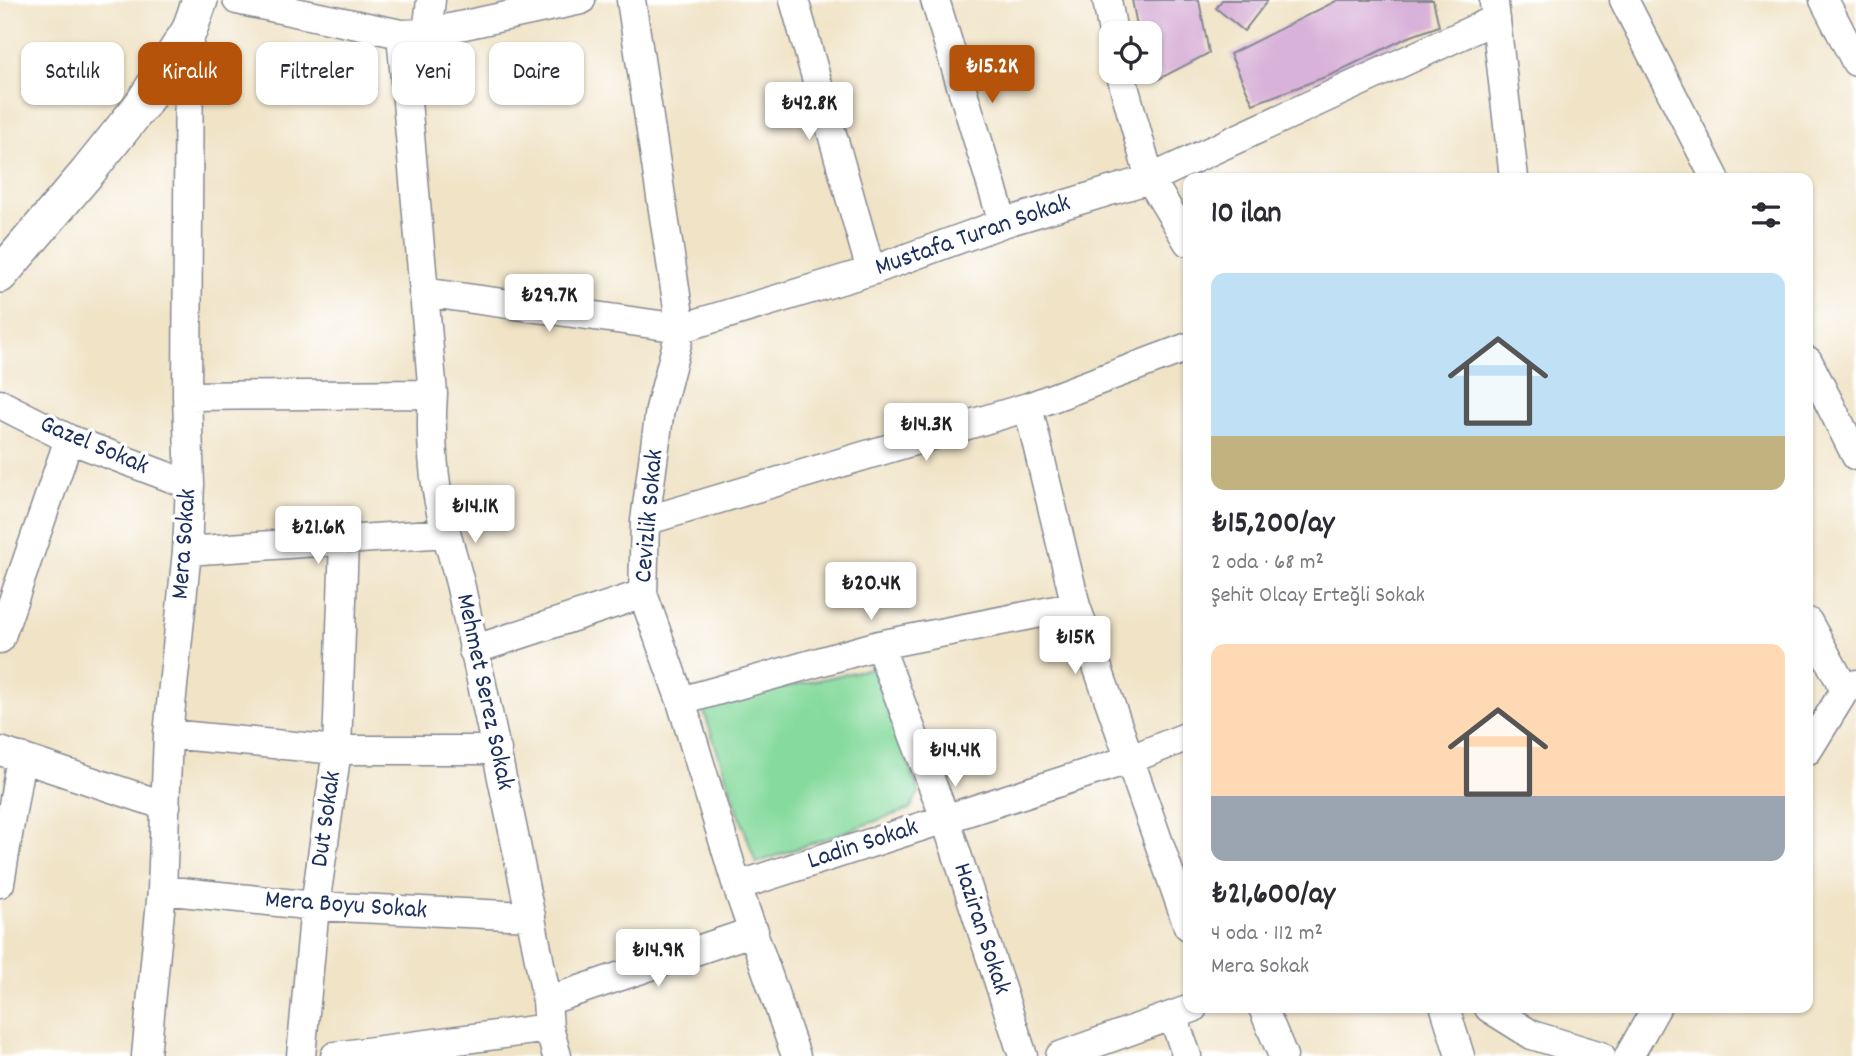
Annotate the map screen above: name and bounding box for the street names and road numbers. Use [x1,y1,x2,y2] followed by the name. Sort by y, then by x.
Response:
[870,185,1076,287] street label: Mustafa Turan Sokak
[34,406,154,486] street label: Gazel Sokak
[626,448,674,584] street label: Cevizlik Sokak
[163,487,207,601] street label: Mera Sokak
[445,590,523,794] street label: Mehmet Serez Sokak
[302,769,352,869] street label: Dut Sokak
[803,810,923,880] street label: Ladin Sokak
[942,858,1020,1000] street label: Haziran Sokak
[264,882,428,930] street label: Mera Boyu Sokak

